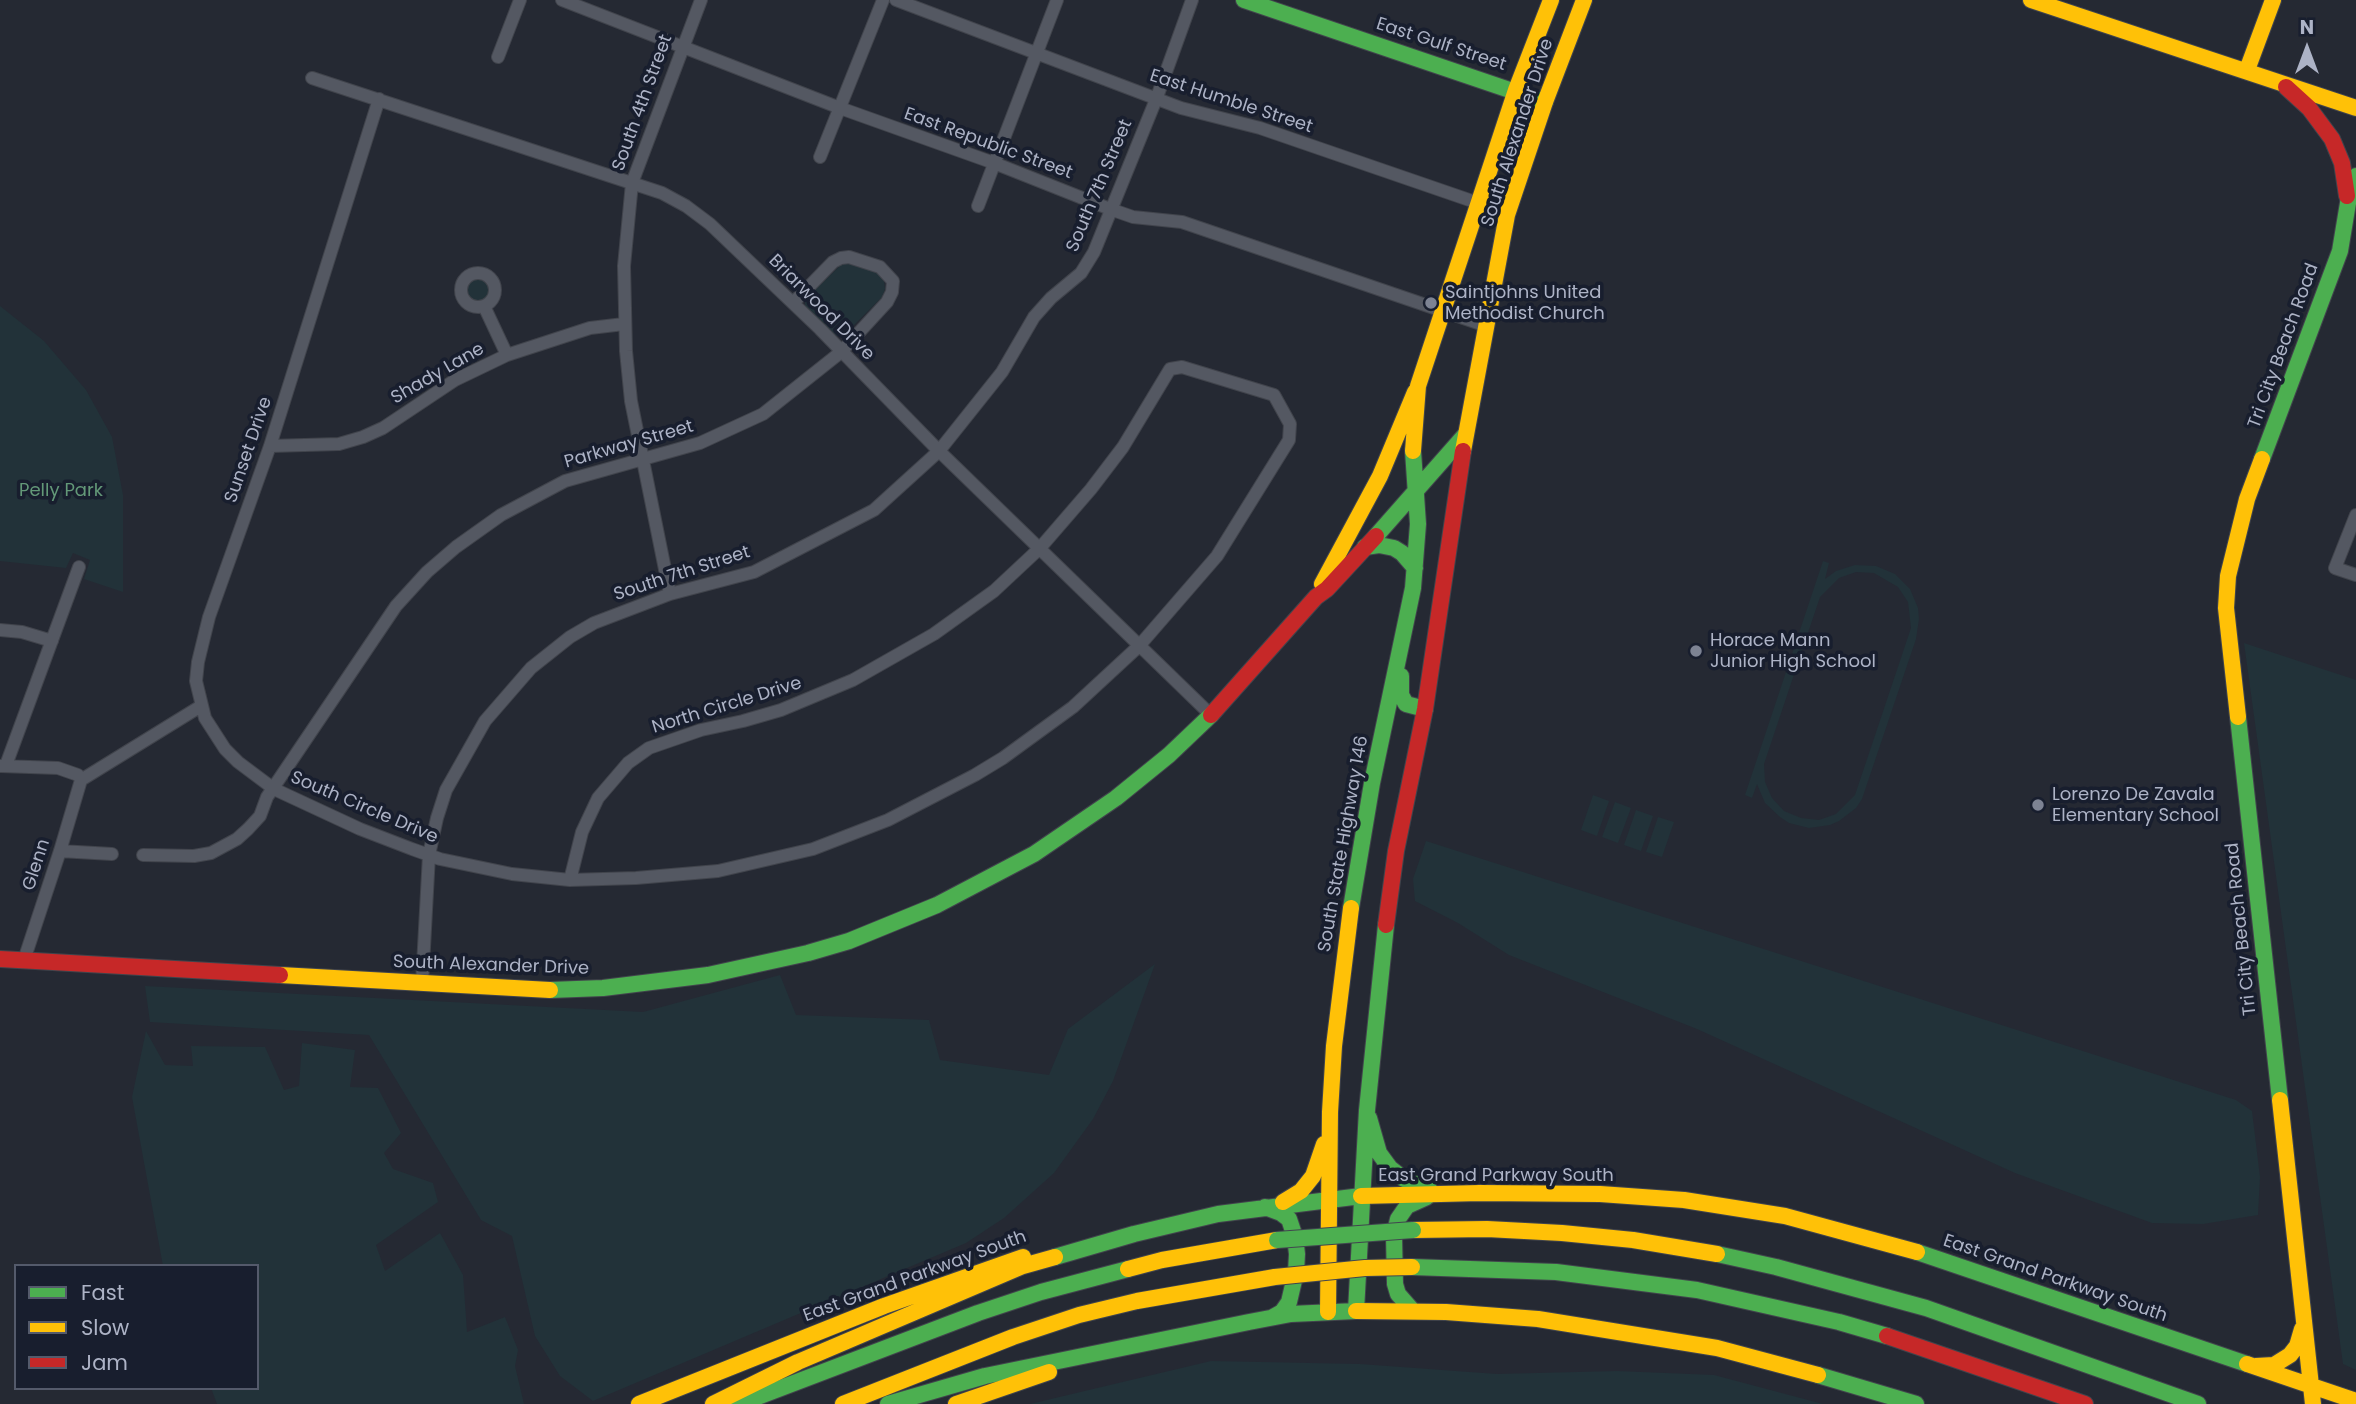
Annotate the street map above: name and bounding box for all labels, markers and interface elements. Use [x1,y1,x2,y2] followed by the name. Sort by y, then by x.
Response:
[1373,14,1509,76] street label: East Gulf Street
[2272,14,2342,84] north arrow
[2300,14,2314,41] text: N
[608,32,678,174] street label: South 4th Street
[1477,36,1559,230] street label: South Alexander Drive
[1147,65,1315,139] street label: East Humble Street
[901,104,1075,184] street label: East Republic Street
[1062,116,1138,256] street label: South 7th Street
[764,251,878,365] street label: Briarwood Drive
[2244,261,2324,431] street label: Tri City Beach Road
[1445,282,1605,324] place label: Saintjohns United Methodist Church
[1423,295,1439,311] marker: Saintjohns United Methodist Church
[388,339,488,409] street label: Shady Lane
[221,394,277,506] street label: Sunset Drive
[562,416,696,474] street label: Parkway Street
[19,480,103,502] park label: Pelly Park
[611,542,753,606] street label: South 7th Street
[1710,630,1876,672] place label: Horace Mann Junior High School
[1688,643,1704,659] marker: Horace Mann Junior High School
[650,673,804,739] street label: North Circle Drive
[1314,734,1374,954] street label: South State Highway 146
[287,767,441,849] street label: South Circle Drive
[2052,784,2219,826] place label: Lorenzo De Zavala Elementary School
[2030,797,2046,813] marker: Lorenzo De Zavala Elementary School
[19,837,55,893] street label: Glenn
[2222,841,2262,1017] street label: Tri City Beach Road
[392,952,590,980] street label: South Alexander Drive
[1378,1165,1614,1187] street label: East Grand Parkway South
[801,1227,1029,1327] street label: East Grand Parkway South
[1940,1230,2170,1328] street label: East Grand Parkway South
[14,1264,259,1390] legend
[81,1278,124,1307] text: Fast
[81,1313,129,1342] text: Slow
[81,1348,128,1377] text: Jam

